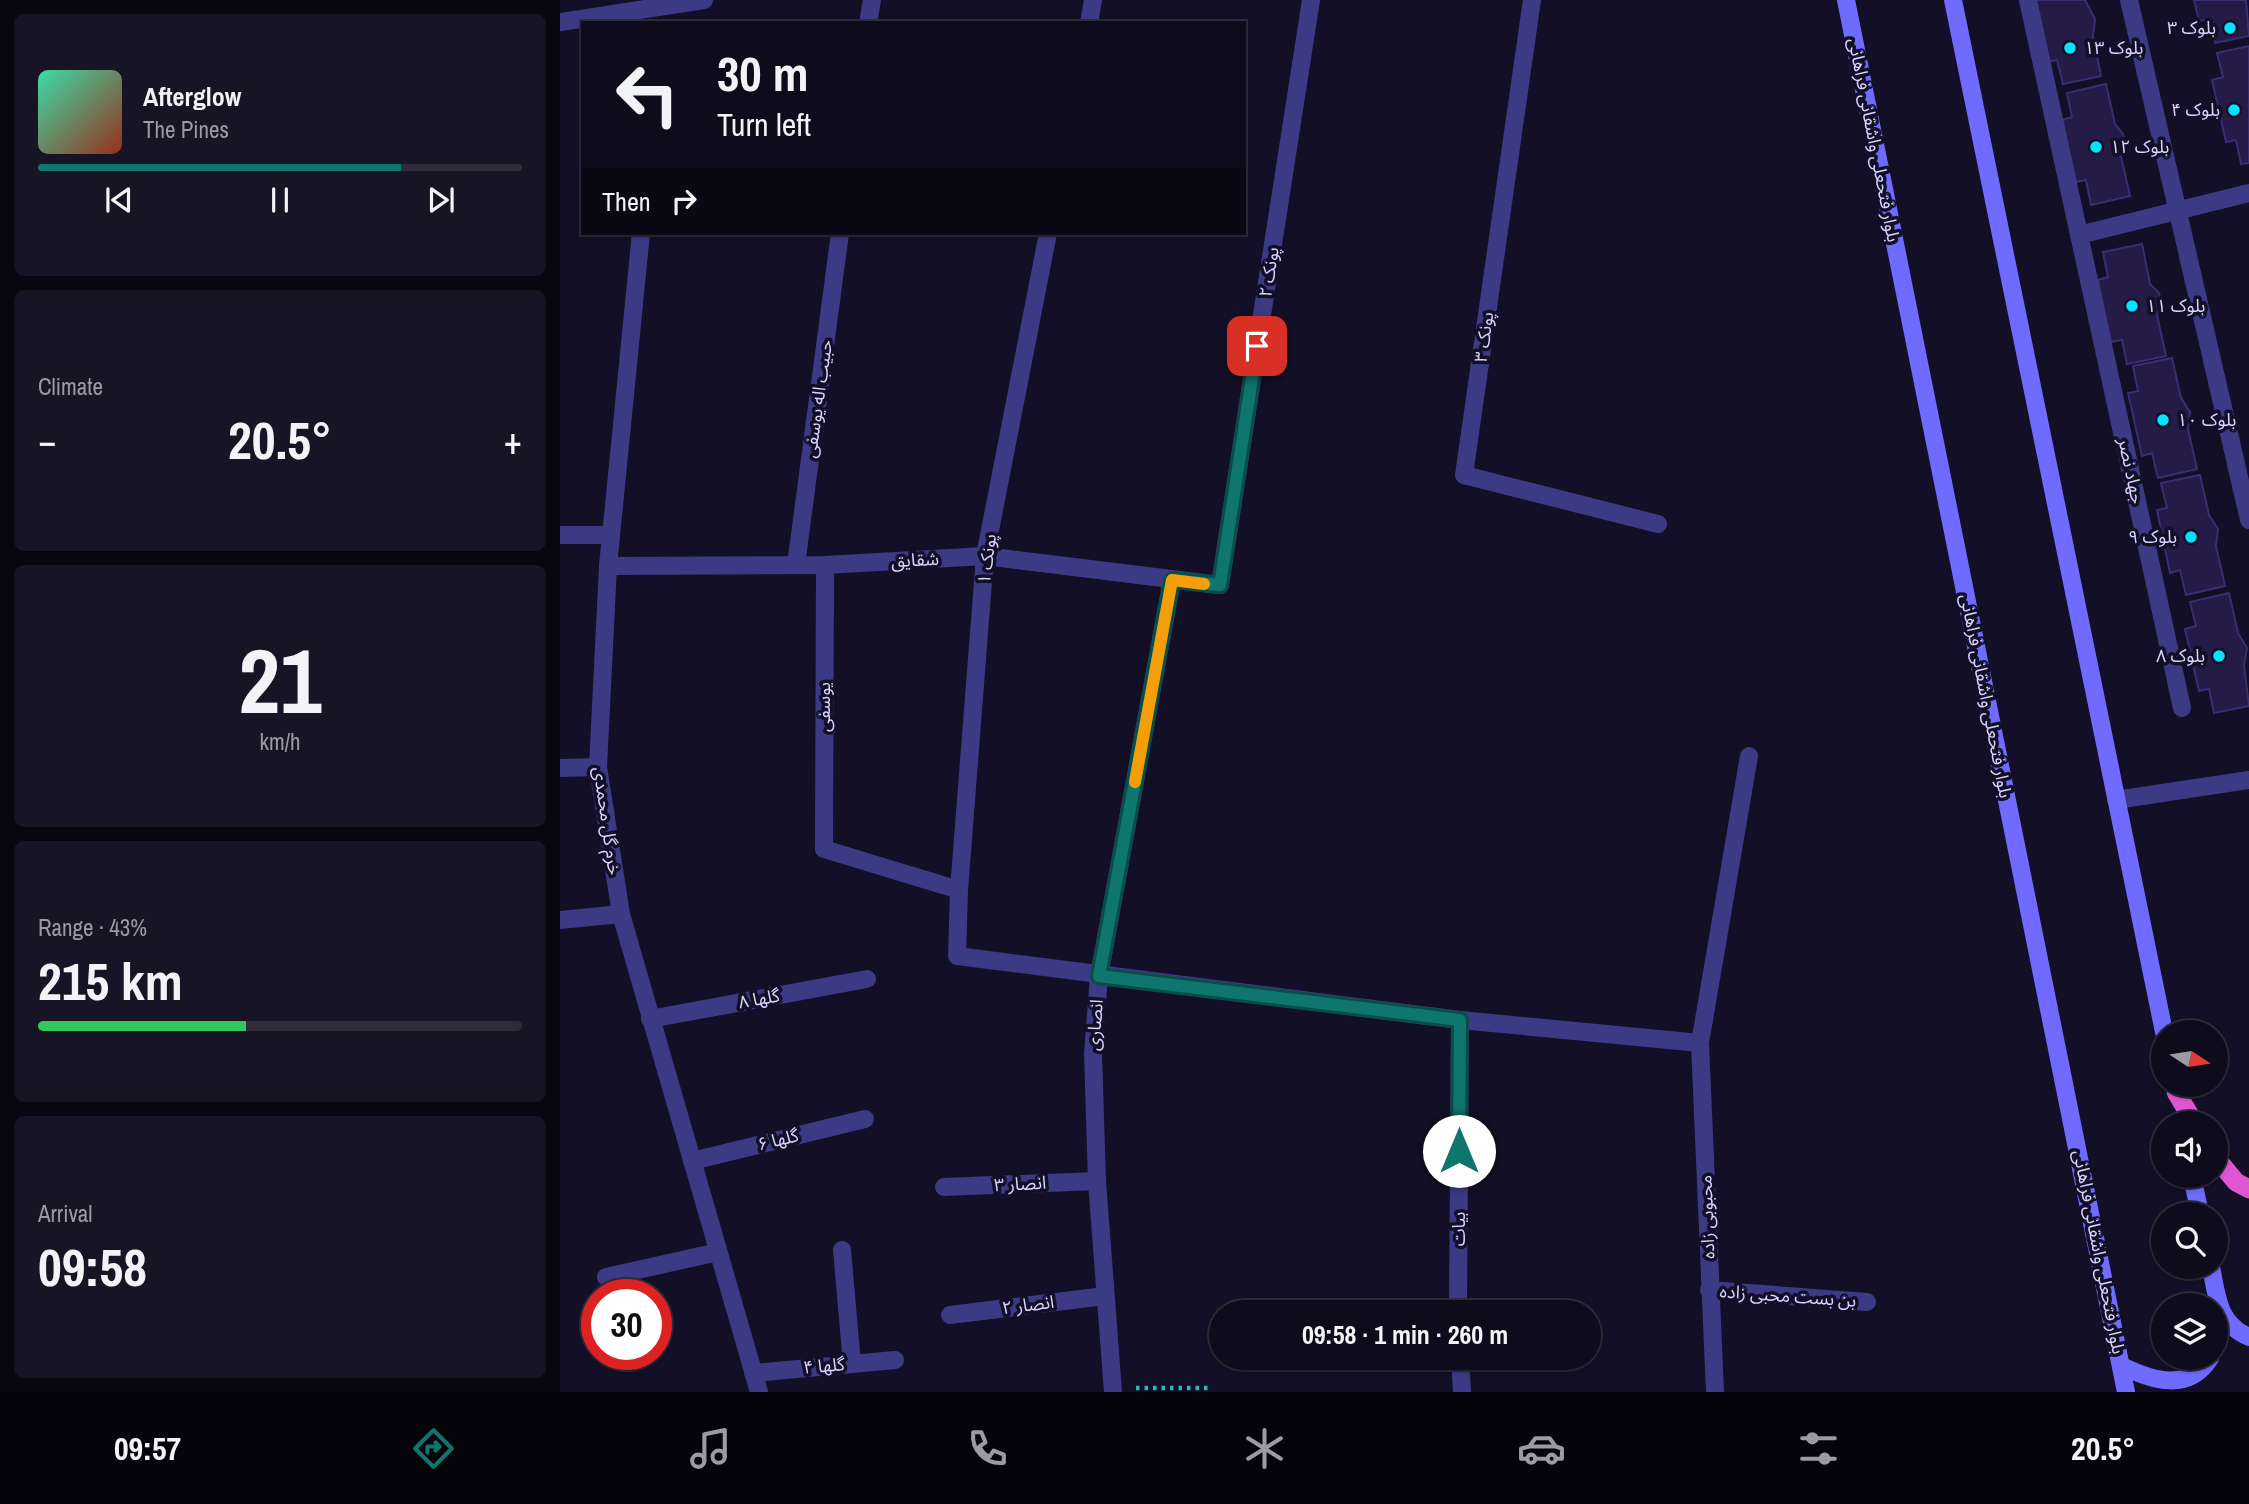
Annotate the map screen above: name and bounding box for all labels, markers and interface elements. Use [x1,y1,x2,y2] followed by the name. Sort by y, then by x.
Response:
[2167,15,2216,40] place label: بلوک ۳
[2222,20,2238,36] marker: بلوک ۳
[2084,35,2143,60] place label: بلوک ۱۳
[1842,36,1907,244] street label: بلوار فتحعلی واشقانی فراهانی
[717,40,809,106] text: 30 m
[2062,40,2078,56] marker: بلوک ۱۳
[602,49,693,140] icon: left
[143,79,241,114] text: Afterglow
[2171,97,2220,122] place label: بلوک ۴
[2226,102,2242,118] marker: بلوک ۴
[717,103,811,146] text: Turn left
[143,114,229,145] text: The Pines
[2110,134,2169,159] place label: بلوک ۱۲
[2088,139,2104,155] marker: بلوک ۱۲
[100,181,138,219] icon: previous
[261,181,299,219] icon: pause
[422,181,460,219] icon: next
[665,182,703,220] icon: right
[602,184,651,219] text: Then
[1252,245,1285,299] street label: پونک ۲
[2146,293,2205,318] place label: بلوک ۱۱
[2124,298,2140,314] marker: بلوک ۱۱
[1468,310,1499,364] street label: پونک ۳
[1227,316,1287,376] pin
[1238,327,1276,365] icon: arrive
[797,338,838,460] street label: حبیب اله یوسفی
[38,371,103,402] text: Climate
[228,405,332,475] text: 20.5°
[2177,407,2236,432] place label: بلوک ۱۰
[2155,412,2171,428] marker: بلوک ۱۰
[38,415,56,466] text: −
[504,415,522,466] text: +
[2112,435,2151,506] street label: جهاد نصر
[2128,524,2177,549] place label: بلوک ۹
[2183,529,2199,545] marker: بلوک ۹
[971,532,1002,586] street label: پونک ۱
[890,546,940,573] street label: شقایق
[1954,592,2019,800] street label: بلوار فتحعلی واشقانی فراهانی
[239,619,322,741] text: 21
[2156,643,2205,668] place label: بلوک ۸
[2211,648,2227,664] marker: بلوک ۸
[811,682,836,732] street label: یوسفی
[260,726,300,757] text: km/h
[586,765,627,877] street label: خرم گل محمدی
[38,912,147,943] text: Range · 43%
[38,946,183,1016] text: 215 km
[736,982,782,1014] street label: گلها ۸
[1080,998,1109,1052] street label: انصاری
[2151,1020,2228,1097] north arrow
[2151,1020,2228,1370] map controls
[2151,1111,2228,1188] button: sound
[1422,1114,1496,1188] position arrow
[755,1122,802,1157] street label: گلها ۶
[2067,1148,2132,1356] street label: بلوار فتحعلی واشقانی فراهانی
[993,1170,1047,1197] street label: انصار ۳
[1693,1175,1720,1259] street label: محبوبی زاده
[38,1198,93,1229] text: Arrival
[2151,1202,2228,1279] button: search
[1446,1212,1471,1246] street label: بیات
[38,1232,147,1302] text: 09:58
[1719,1278,1857,1313] street label: بن بست محبی زاده
[581,1279,672,1370] speed limit sign: 30
[1000,1289,1055,1320] street label: انصار ۲
[2151,1293,2228,1370] button: layers
[1302,1317,1508,1352] text: 09:58 · 1 min · 260 m
[802,1351,846,1380] street label: گلها ۴
[409,1424,458,1473] icon: directions
[686,1424,735,1473] icon: music
[963,1424,1012,1473] icon: phone
[1240,1424,1289,1473] icon: climate
[1517,1424,1566,1473] icon: car
[1794,1424,1843,1473] icon: filters
[114,1427,181,1470] text: 09:57
[2071,1427,2135,1470] text: 20.5°

